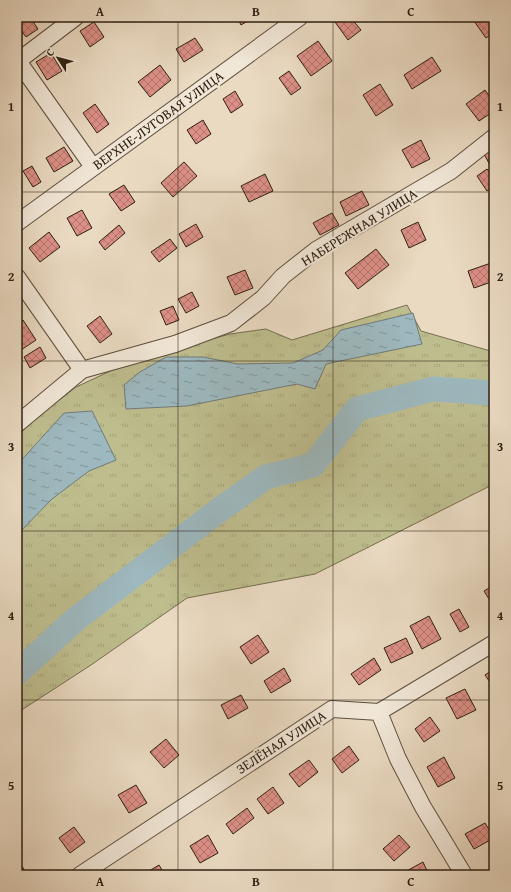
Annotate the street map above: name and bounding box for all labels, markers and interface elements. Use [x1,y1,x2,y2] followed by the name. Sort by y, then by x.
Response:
[96,2,105,21] text: A
[252,2,260,21] text: B
[407,2,415,21] text: C
[38,38,78,78] north arrow
[42,45,58,59] text: С
[89,65,228,174] street label: ВЕРХНЕ-ЛУГОВАЯ УЛИЦА
[8,97,14,116] text: 1
[497,97,503,116] text: 1
[297,183,421,271] street label: НАБЕРЕЖНАЯ УЛИЦА
[8,267,15,286] text: 2
[497,267,504,286] text: 2
[8,437,14,456] text: 3
[497,437,503,456] text: 3
[8,606,15,625] text: 4
[497,606,504,625] text: 4
[232,705,330,779] street label: ЗЕЛЁНАЯ УЛИЦА
[8,776,15,795] text: 5
[497,776,504,795] text: 5
[96,872,105,891] text: A
[252,872,260,891] text: B
[407,872,415,891] text: C

